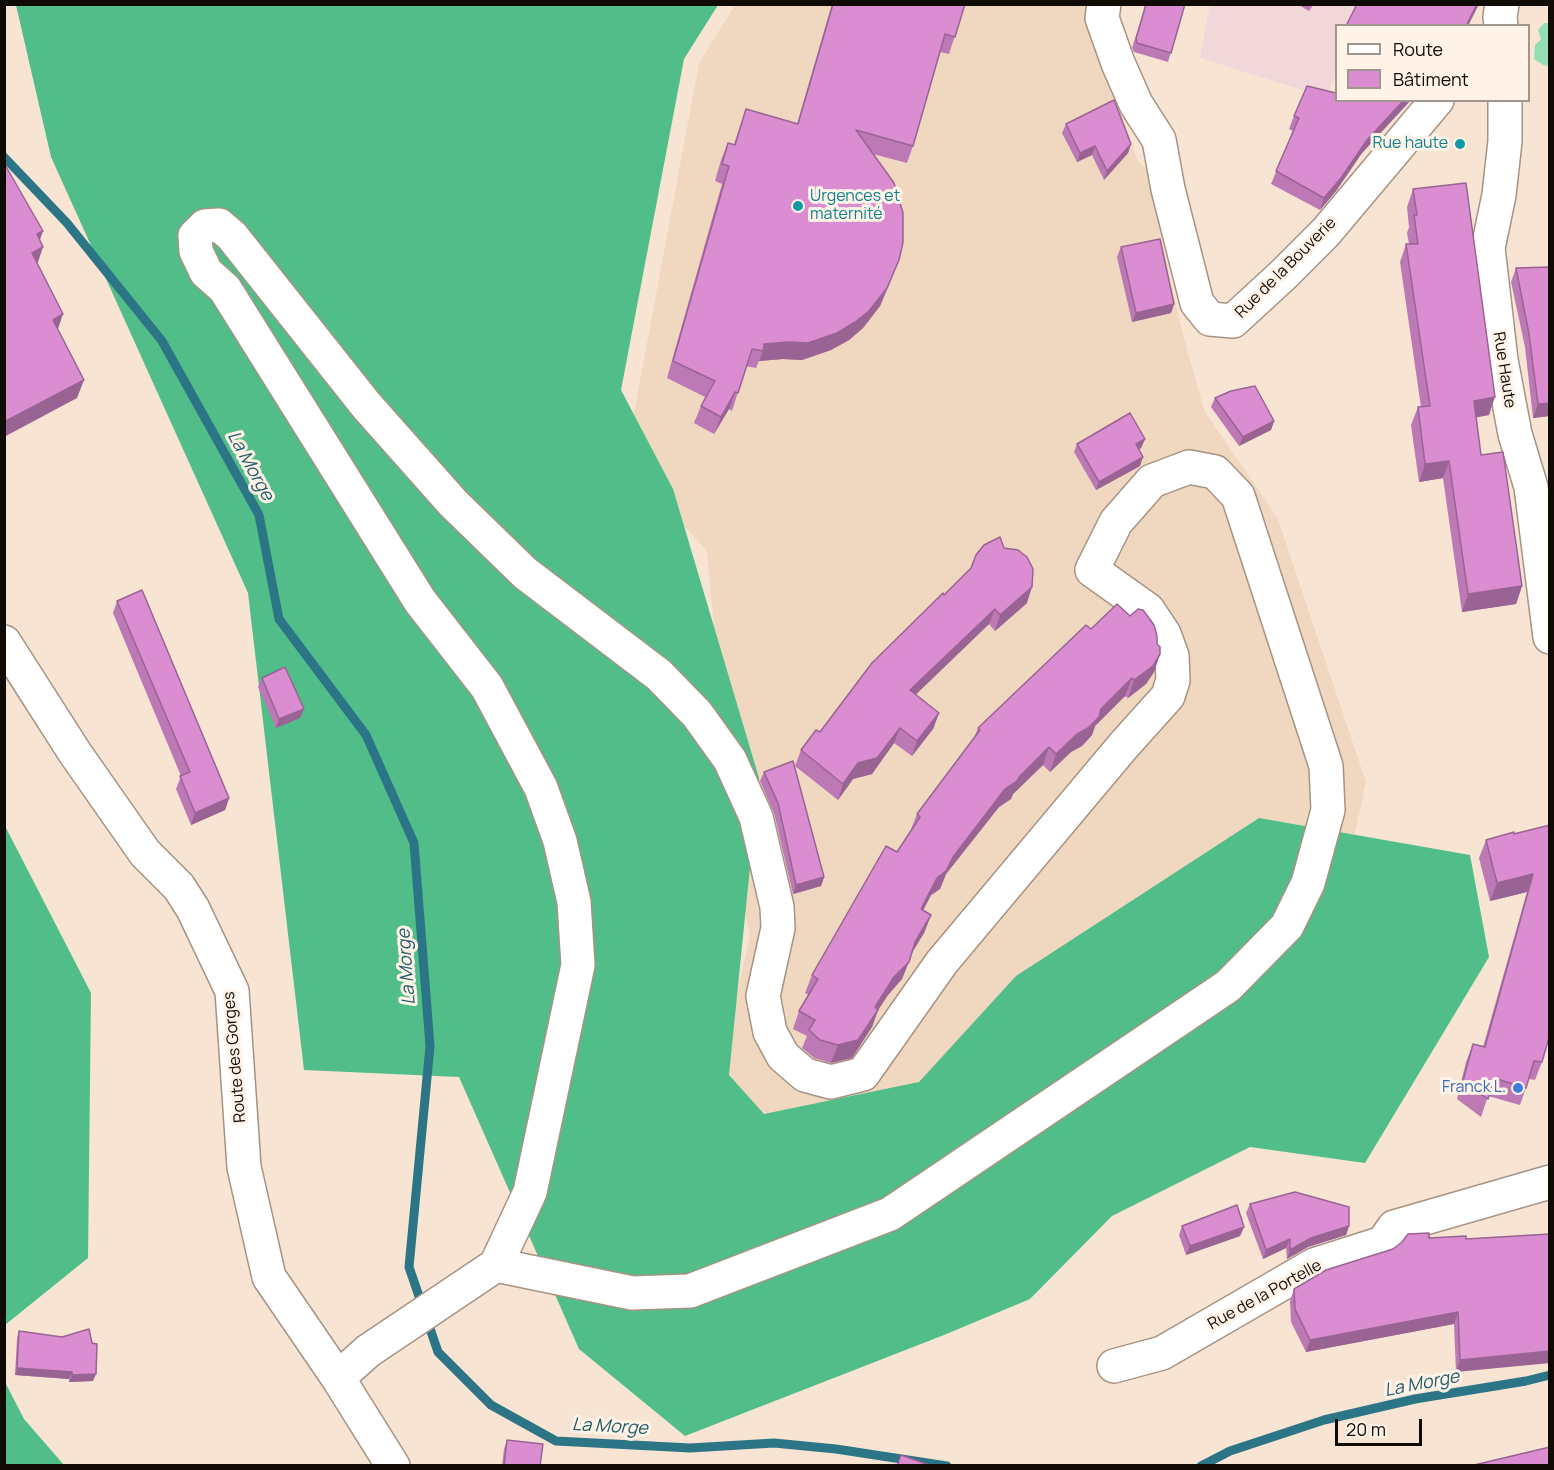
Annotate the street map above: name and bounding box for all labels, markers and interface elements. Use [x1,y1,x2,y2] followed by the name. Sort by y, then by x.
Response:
[1335,24,1530,102] legend
[1393,37,1443,61] text: Route
[1393,67,1469,91] text: Bâtiment
[1373,134,1448,154] place label: Rue haute
[1453,137,1467,151] marker: Rue haute
[810,187,900,225] place label: Urgences et maternité
[791,199,805,213] marker: Urgences et maternité
[1232,214,1340,322] street label: Rue de la Bouverie
[1489,331,1519,409] street label: Rue Haute
[222,428,278,504] water label: La Morge
[394,928,420,1006] water label: La Morge
[220,991,250,1123] street label: Route des Gorges
[1442,1078,1506,1098] place label: Franck L.
[1511,1081,1525,1095] marker: Franck L.
[1205,1256,1325,1334] street label: Rue de la Portelle
[1383,1366,1461,1402] water label: La Morge
[1338,1407,1425,1445] scale bar
[572,1414,648,1440] water label: La Morge
[1346,1417,1386,1441] text: 20 m

